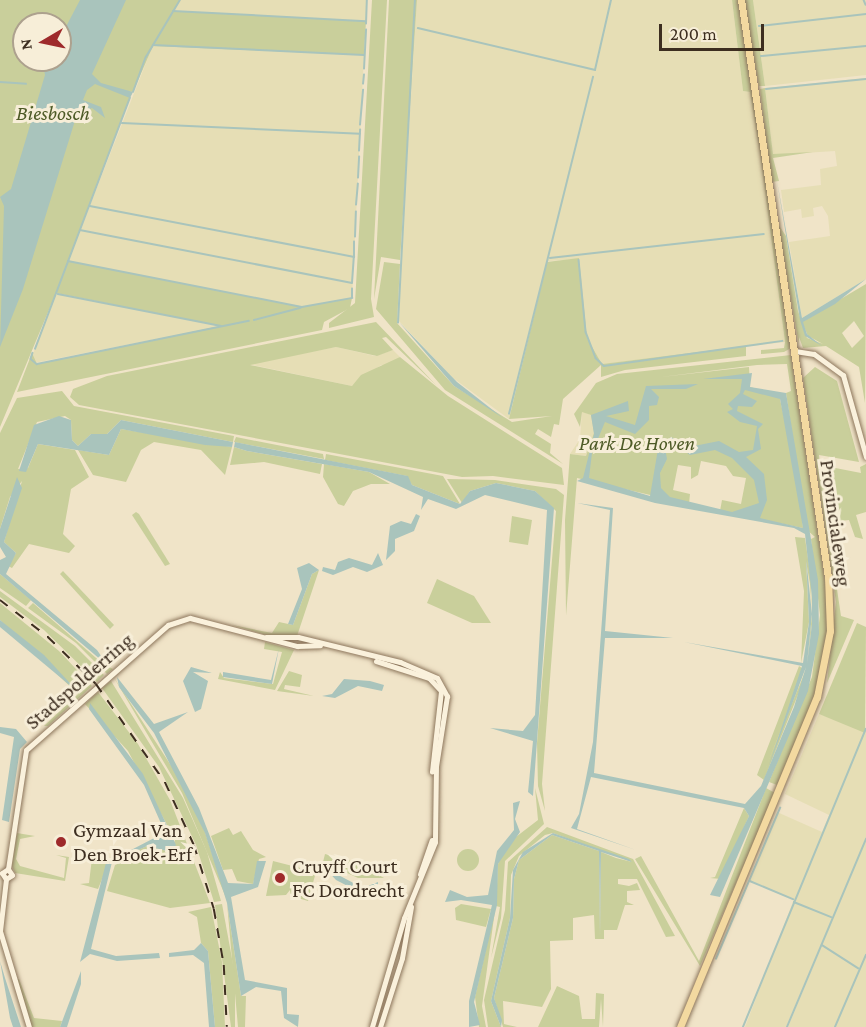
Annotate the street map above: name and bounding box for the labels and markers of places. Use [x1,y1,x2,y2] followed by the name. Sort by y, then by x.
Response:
[73,817,192,867] place label: Gymzaal Van Den Broek-Erf
[54,835,68,849] marker: Gymzaal Van Den Broek-Erf
[292,853,404,903] place label: Cruyff Court FC Dordrecht
[273,871,287,885] marker: Cruyff Court FC Dordrecht

